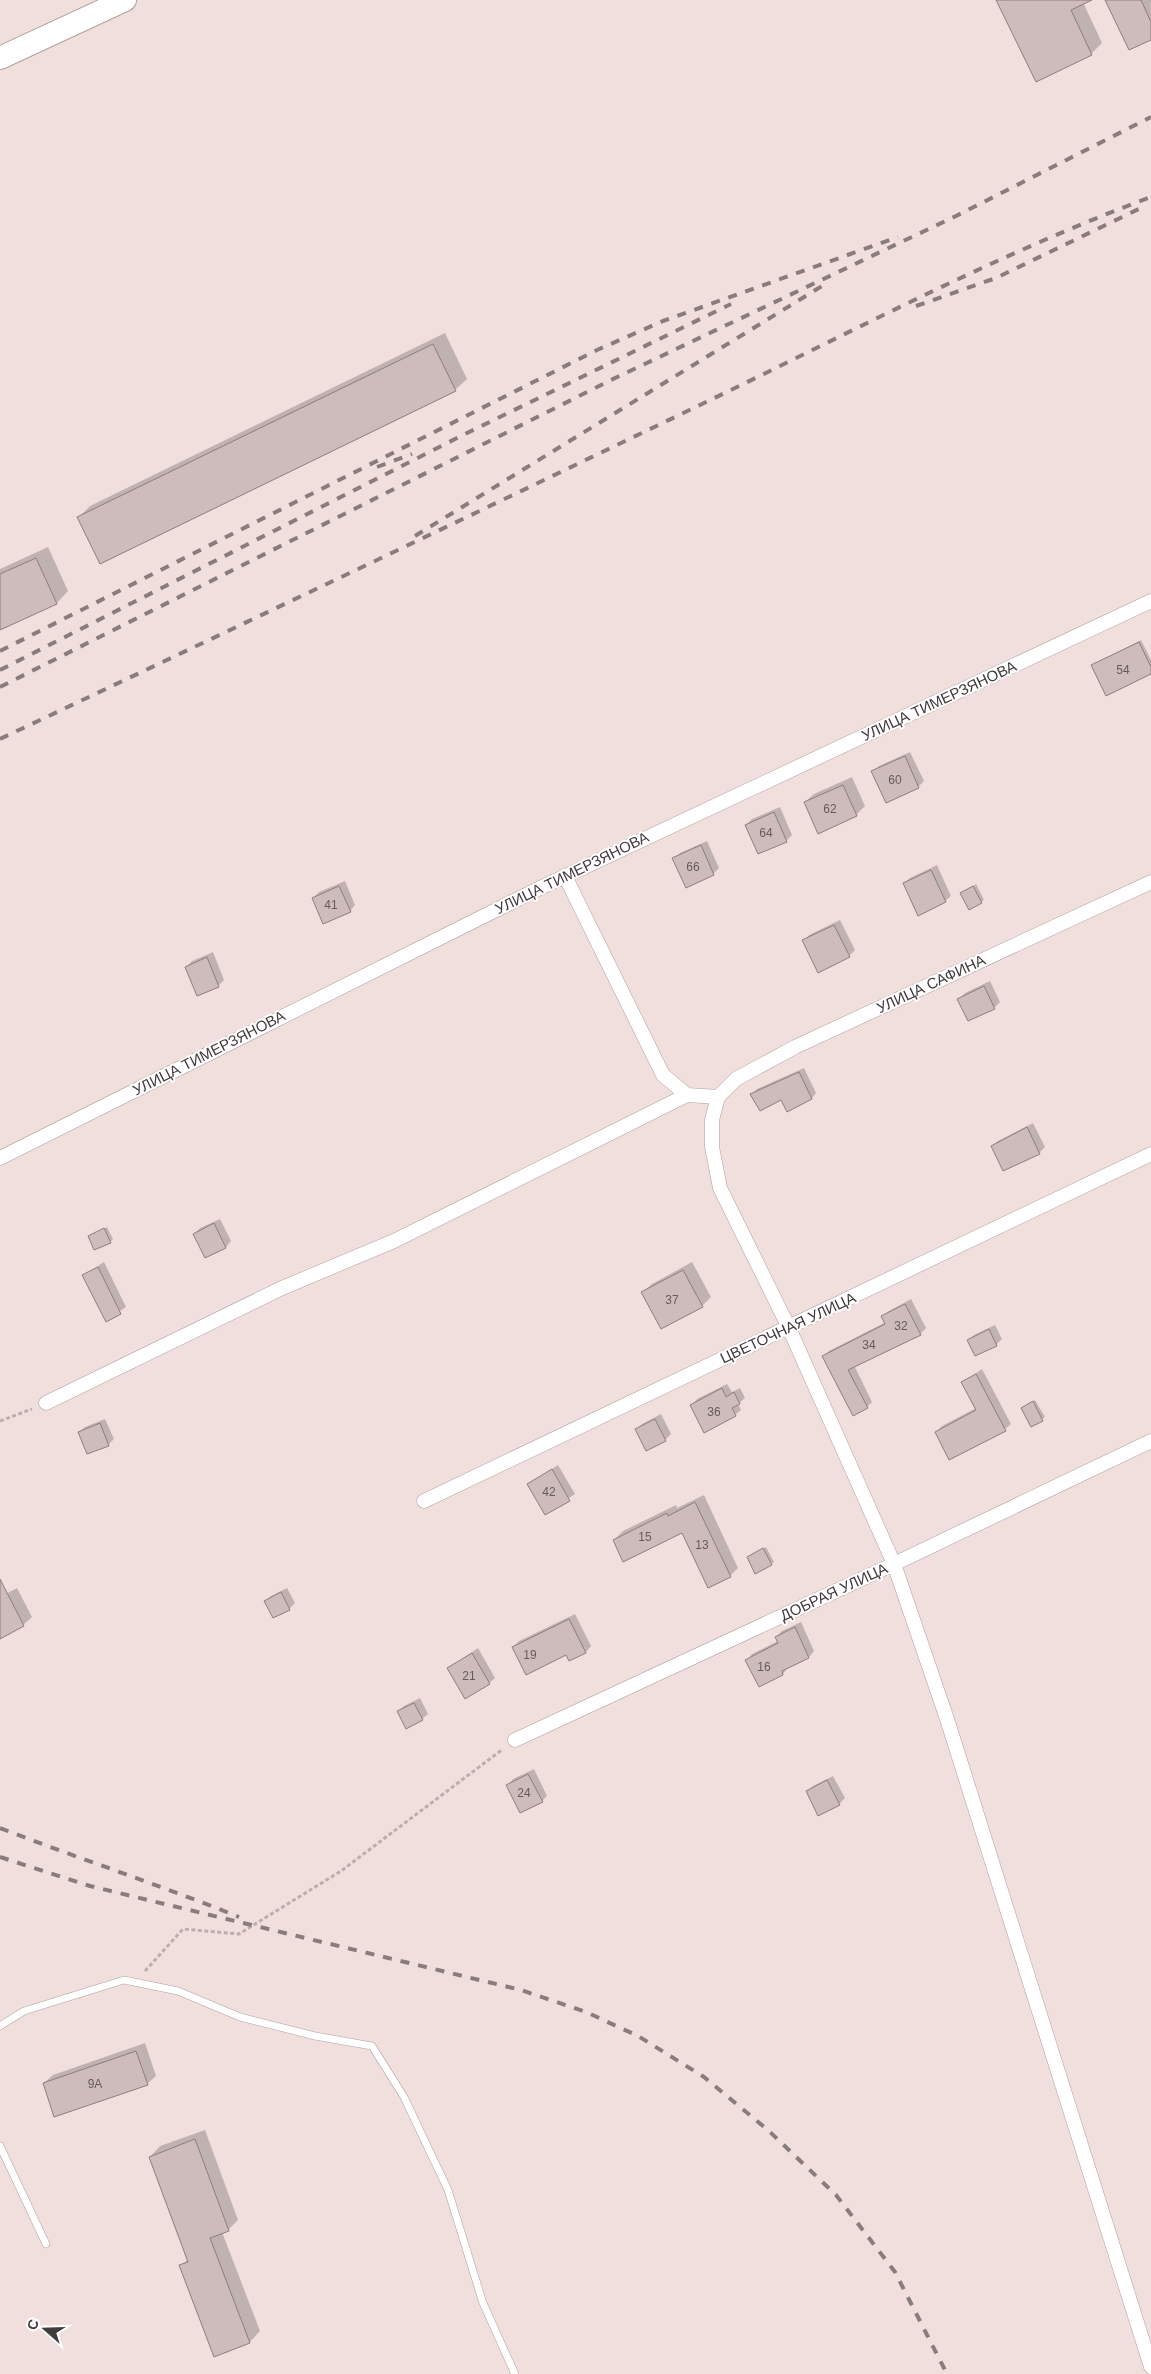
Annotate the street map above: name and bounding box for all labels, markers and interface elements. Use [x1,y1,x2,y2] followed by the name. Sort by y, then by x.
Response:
[859,657,1019,744] street label: УЛИЦА ТИМЕРЗЯНОВА
[1116,663,1130,677] house number: 54
[888,773,902,787] house number: 60
[823,802,837,816] house number: 62
[759,826,773,840] house number: 64
[492,828,651,917] street label: УЛИЦА ТИМЕРЗЯНОВА
[686,860,700,874] house number: 66
[324,898,338,912] house number: 41
[874,951,988,1016] street label: УЛИЦА САФИНА
[130,1007,288,1098] street label: УЛИЦА ТИМЕРЗЯНОВА
[717,1289,858,1366] street label: ЦВЕТОЧНАЯ УЛИЦА
[665,1293,679,1307] house number: 37
[894,1319,908,1333] house number: 32
[862,1338,876,1352] house number: 34
[707,1405,721,1419] house number: 36
[542,1485,556,1499] house number: 42
[638,1530,652,1544] house number: 15
[695,1538,709,1552] house number: 13
[777,1559,890,1624] street label: ДОБРАЯ УЛИЦА
[523,1648,537,1662] house number: 19
[757,1660,771,1674] house number: 16
[462,1669,476,1683] house number: 21
[517,1786,531,1800] house number: 24
[88,2077,102,2091] house number: 9А
[20,2304,70,2354] north arrow
[24,2317,42,2332] text: С

